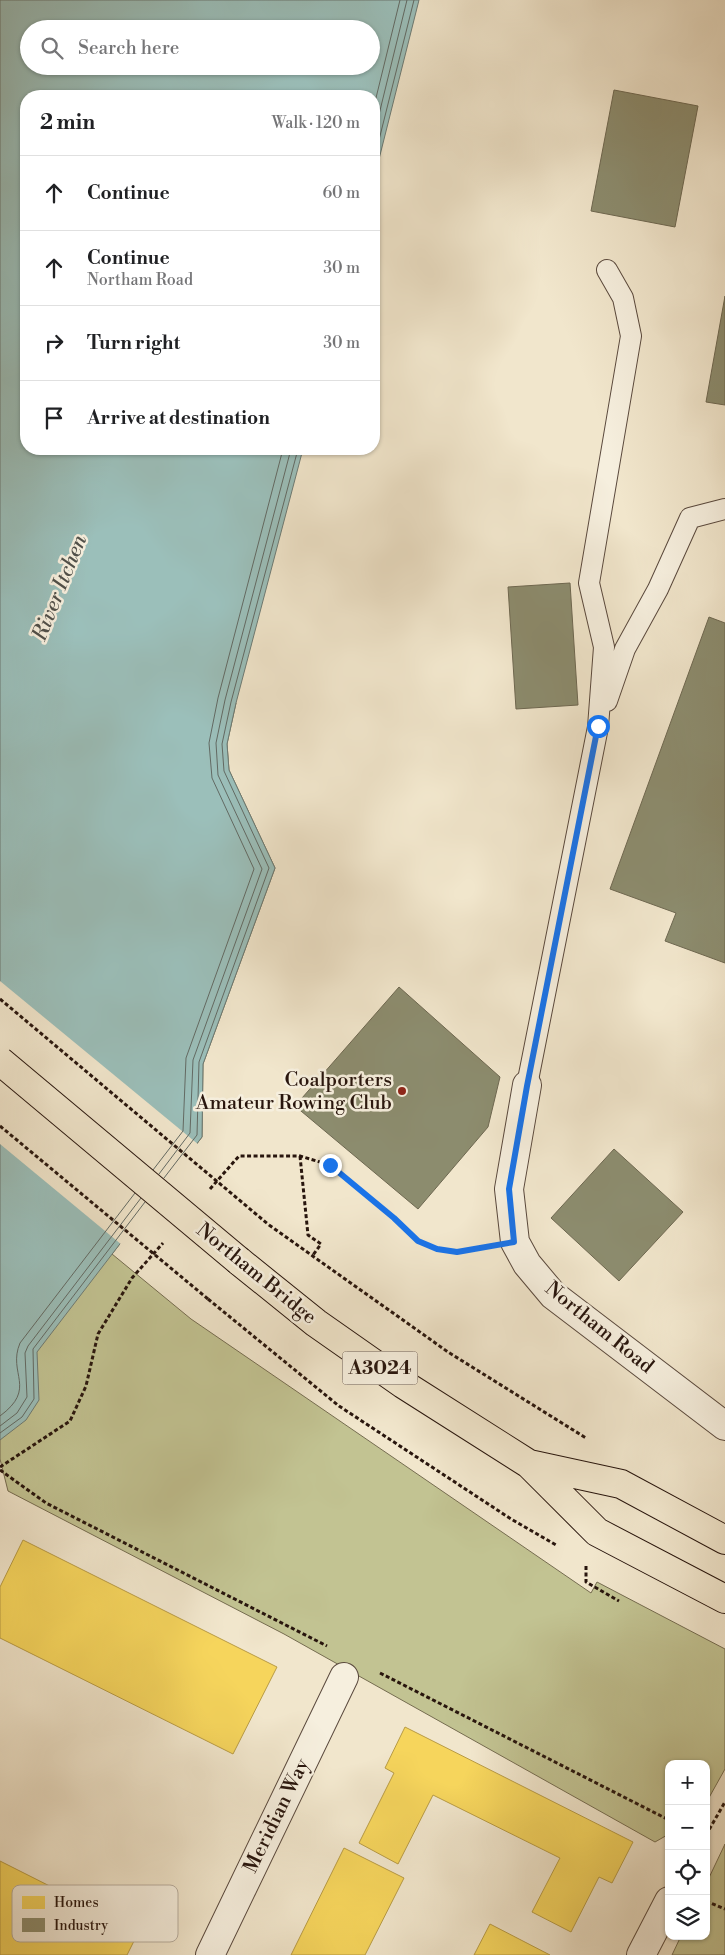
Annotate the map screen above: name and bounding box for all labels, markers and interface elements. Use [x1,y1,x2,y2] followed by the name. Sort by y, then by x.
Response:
[20,20,380,75] search box
[38,34,66,62] icon: search
[78,36,179,60] text: Search here
[40,110,95,136] text: 2 min
[272,113,360,133] text: Walk · 120 m
[40,179,68,207] icon: ahead
[87,181,170,205] text: Continue
[322,183,360,203] text: 60 m
[87,246,170,270] text: Continue
[40,254,68,282] icon: ahead
[323,258,360,278] text: 30 m
[87,270,193,290] text: Northam Road
[40,329,68,357] icon: right
[87,331,180,355] text: Turn right
[323,333,360,353] text: 30 m
[40,404,68,432] icon: arrive
[87,406,270,430] text: Arrive at destination
[27,531,93,646] water label: River Itchen
[587,715,610,738] route start
[195,1068,392,1116] place label: Coalporters Amateur Rowing Club
[396,1085,408,1097] marker: Coalporters Amateur Rowing Club
[319,1154,342,1177] route end
[191,1218,321,1330] street label: Northam Bridge
[540,1277,659,1380] street label: Northam Road
[342,1352,418,1385] road number: A3024
[239,1755,316,1877] street label: Meridian Way
[665,1760,710,1940] map controls
[665,1760,710,1805] button: +
[665,1805,710,1850] button: −
[665,1850,710,1895] button: locate
[12,1885,178,1942] legend
[54,1894,99,1912] text: Homes
[665,1895,710,1940] button: layers
[54,1917,108,1935] text: Industry

